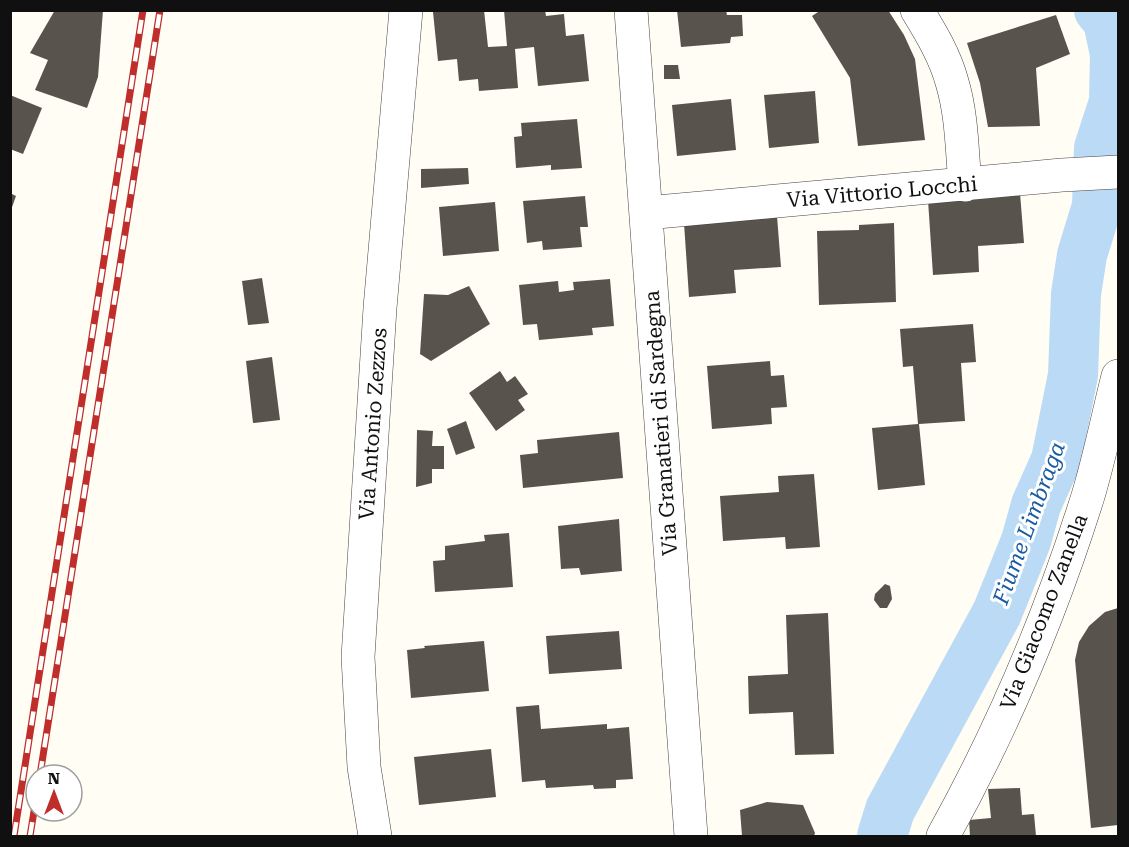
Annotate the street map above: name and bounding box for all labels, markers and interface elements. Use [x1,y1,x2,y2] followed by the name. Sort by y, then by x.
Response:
[786,172,979,212] street label: Via Vittorio Locchi
[640,289,682,556] street label: Via Granatieri di Sardegna
[354,327,392,521] street label: Via Antonio Zezzos
[988,438,1070,609] water label: Fiume Limbraga
[996,510,1093,713] street label: Via Giacomo Zanella
[24,763,84,823] north arrow
[48,769,60,788] text: N

